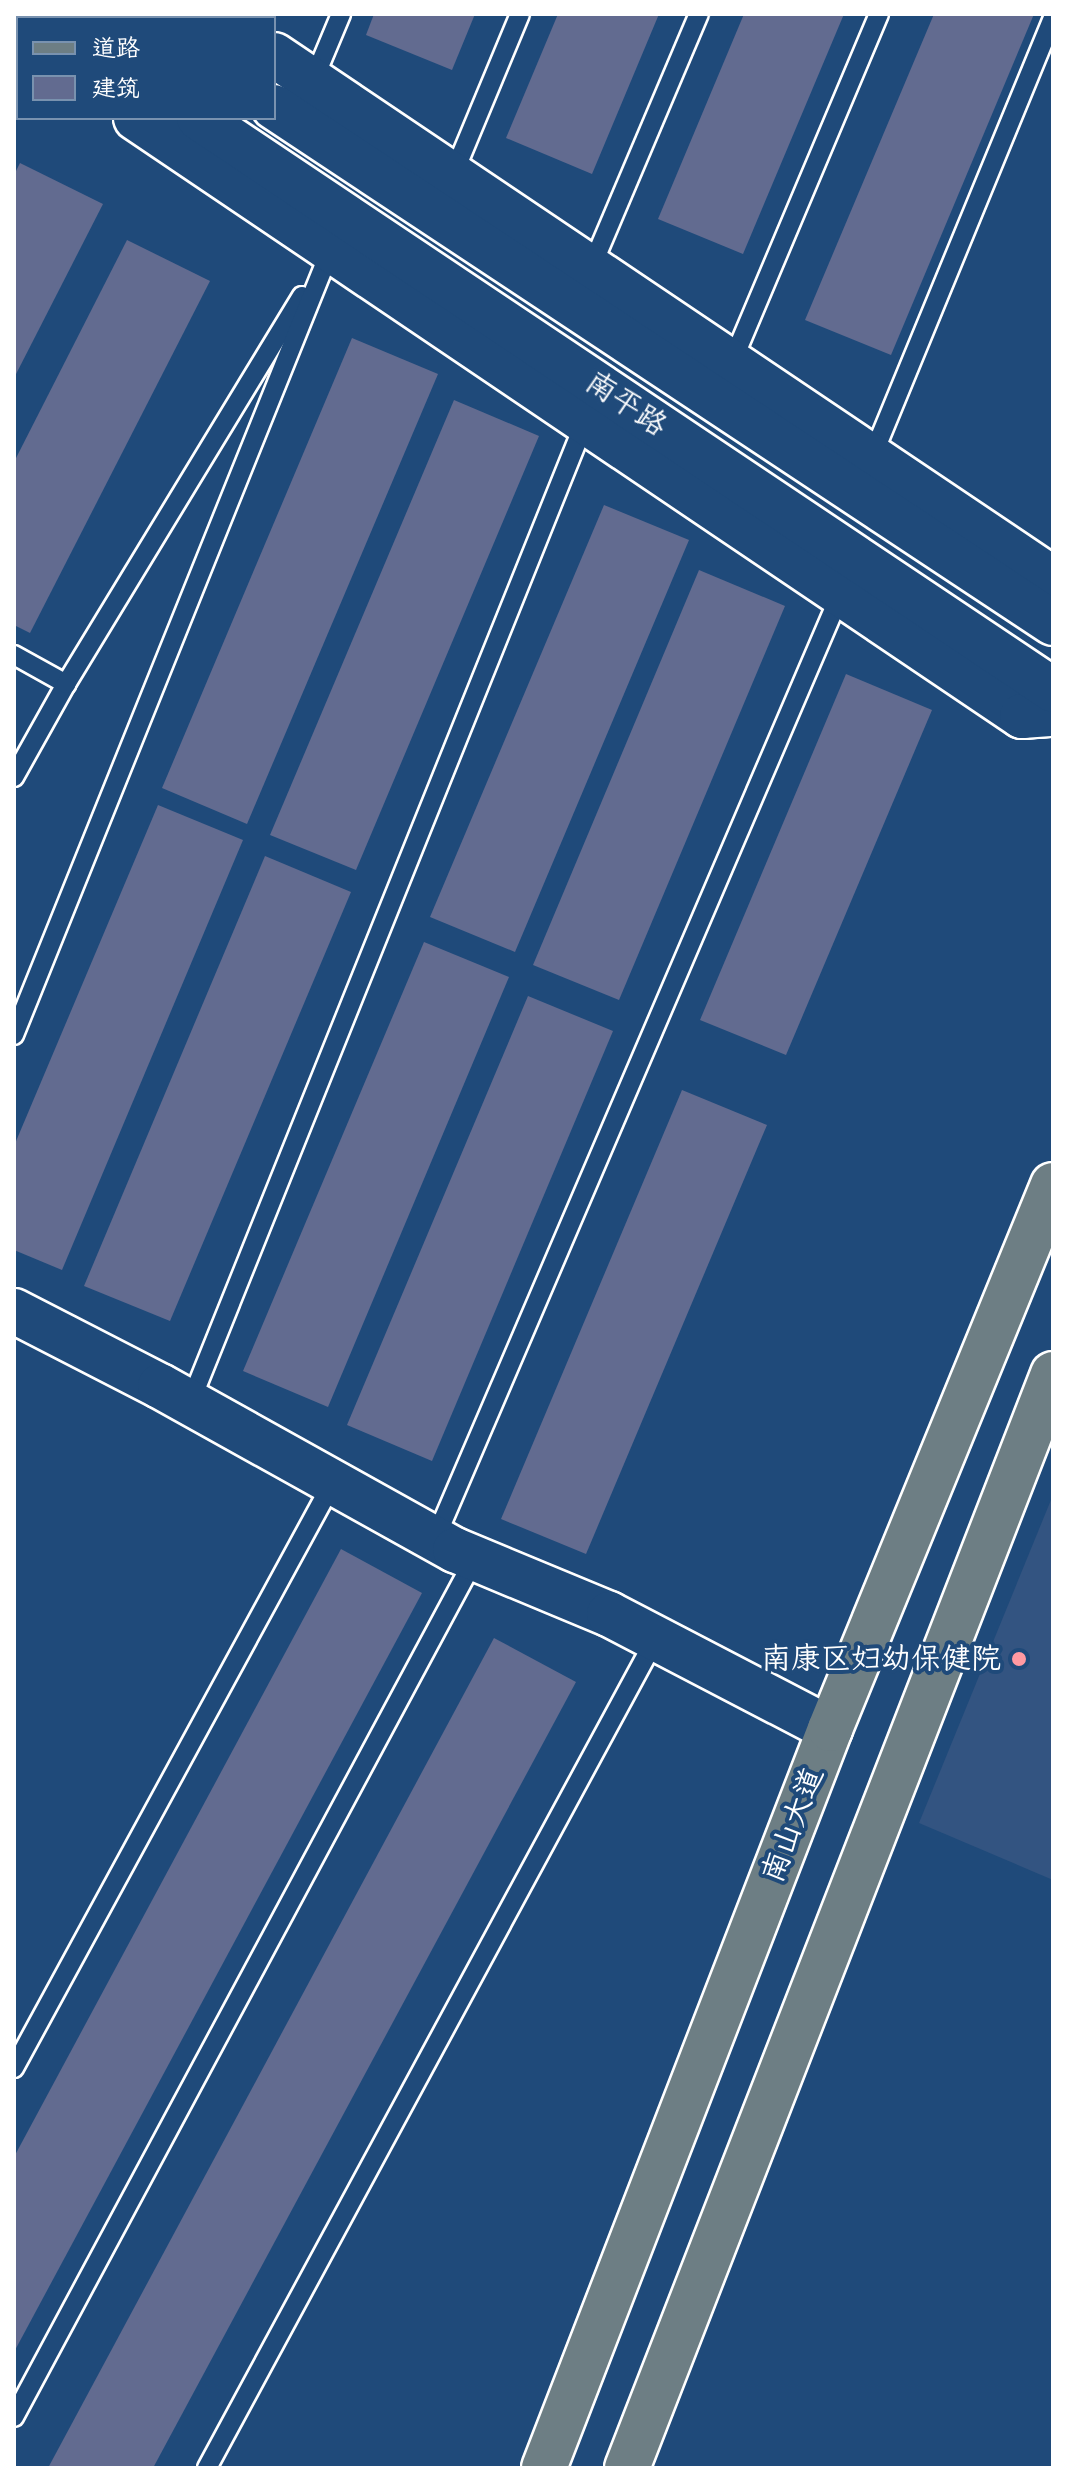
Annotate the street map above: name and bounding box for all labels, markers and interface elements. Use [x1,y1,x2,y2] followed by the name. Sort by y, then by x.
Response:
[16,16,276,120] legend
[92,32,140,66] text: 道路
[92,72,140,106] text: 建筑
[579,364,673,444] street label: 南平路
[761,1641,1001,1677] place label: 南康区妇幼保健院
[1008,1648,1030,1670] marker: 南康区妇幼保健院
[755,1763,831,1887] street label: 南山大道

